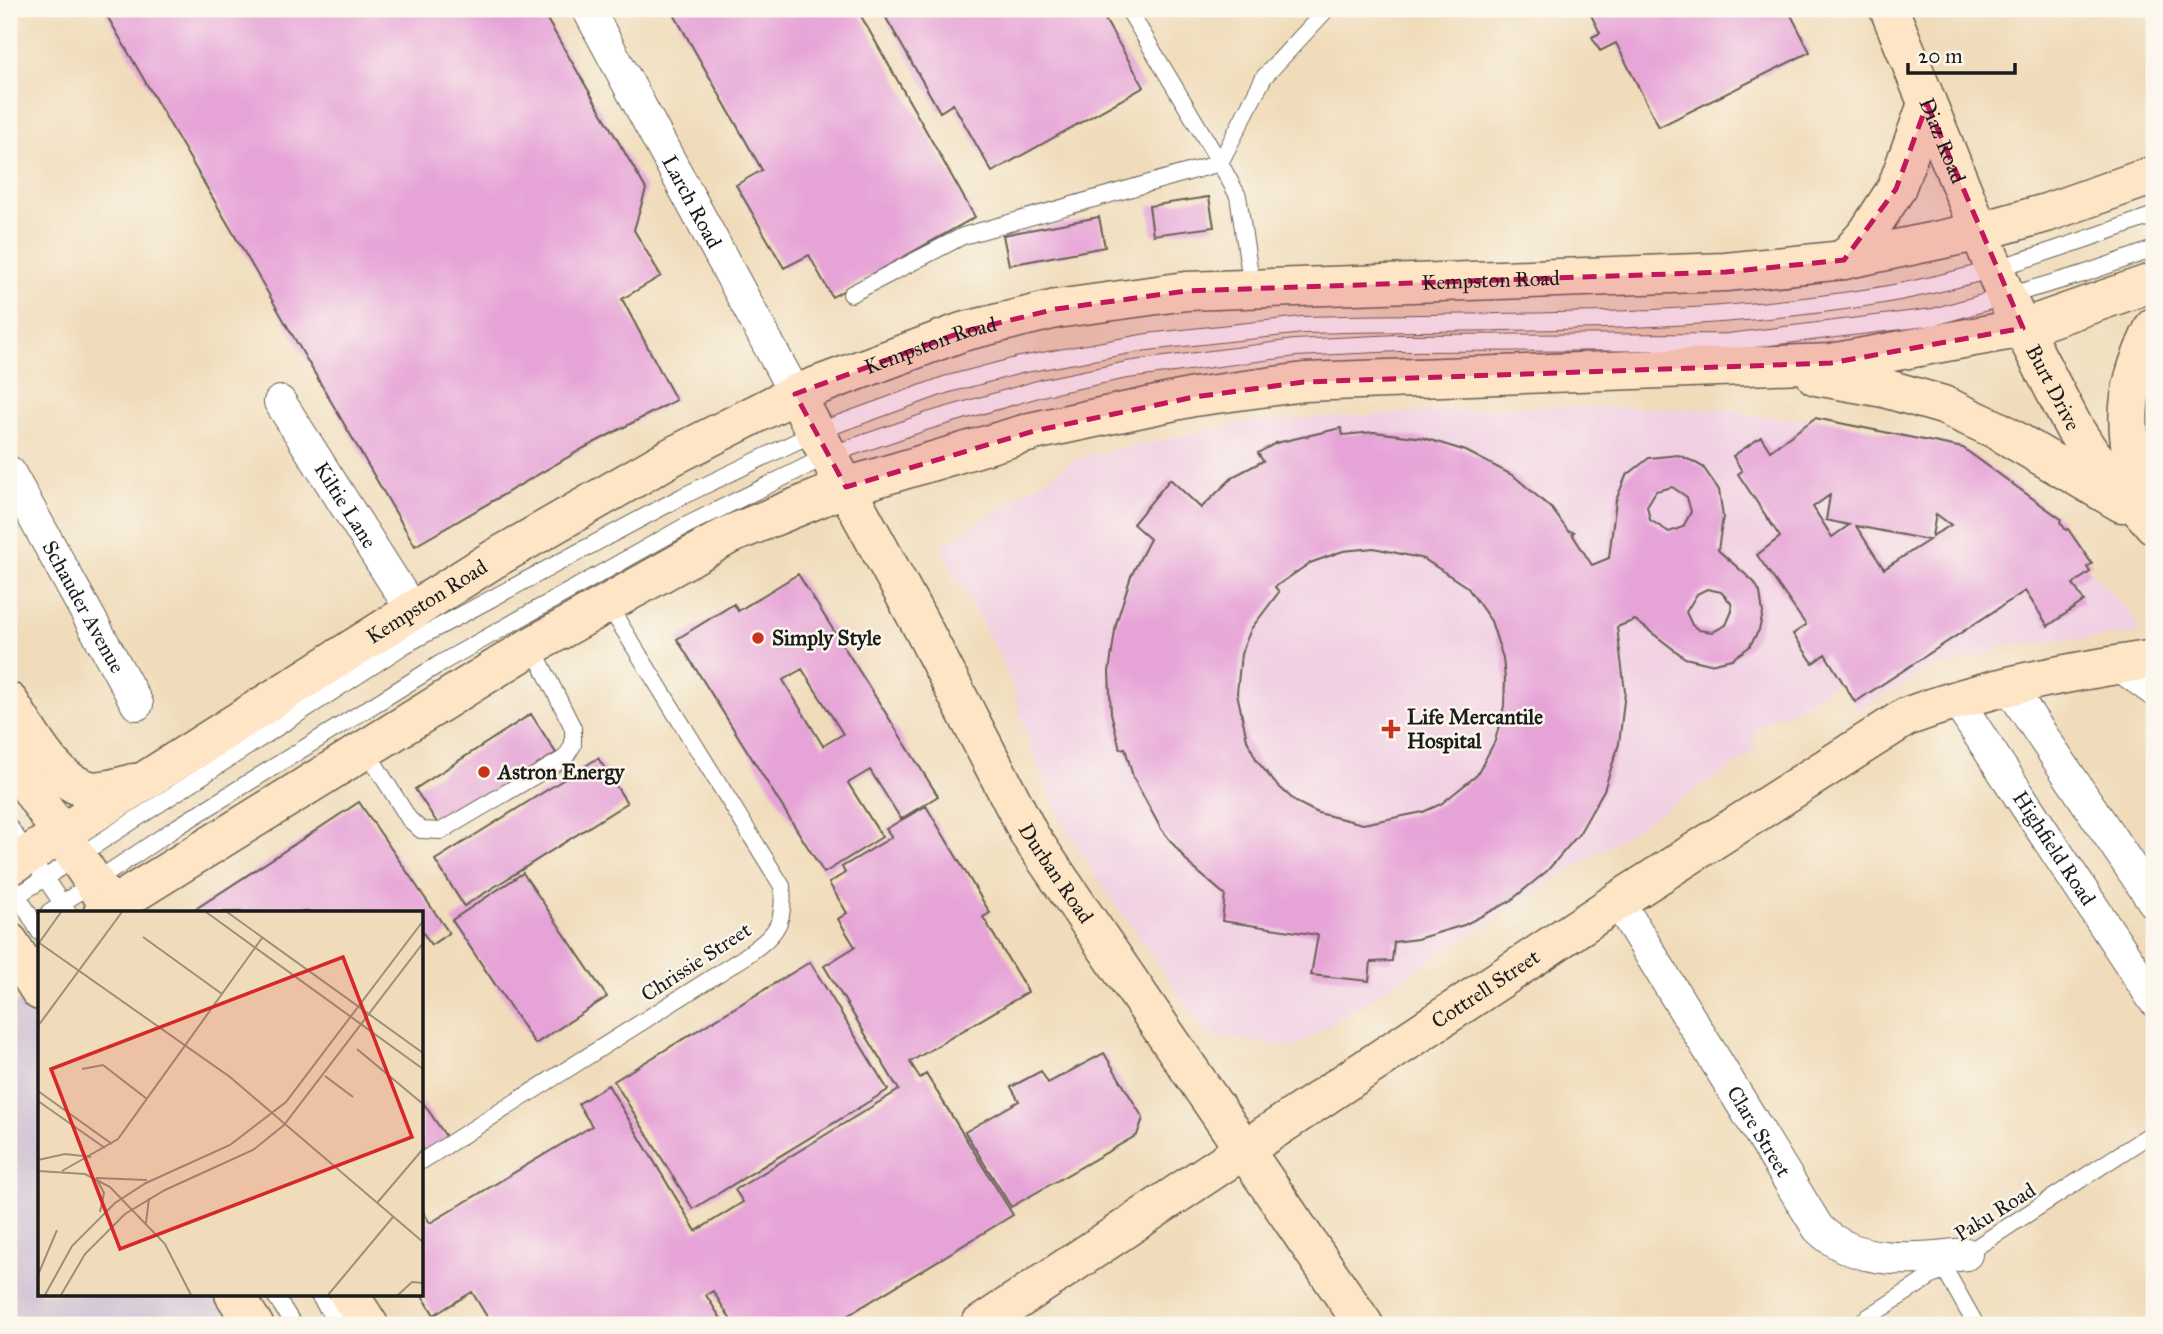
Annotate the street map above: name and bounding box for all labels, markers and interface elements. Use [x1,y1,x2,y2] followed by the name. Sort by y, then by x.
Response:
[1908,32,2014,76] scale bar
[1918,43,1963,69] text: 20 m
[1913,94,1972,188] street label: Diaz Road
[656,151,728,253] street label: Larch Road
[1421,265,1561,296] street label: Kempston Road
[861,311,1000,380] street label: Kempston Road
[2020,340,2086,435] street label: Burt Drive
[308,457,383,553] street label: Kiltie Lane
[36,536,131,678] street label: Schauder Avenue
[362,553,493,650] street label: Kempston Road
[772,625,881,651] place label: Simply Style
[750,630,766,646] marker: Simply Style
[1407,704,1543,754] place label: Life Mercantile Hospital
[1381,719,1401,739] marker: Life Mercantile Hospital
[496,759,625,785] place label: Astron Energy
[476,764,492,780] marker: Astron Energy
[2007,786,2101,911] street label: Highfield Road
[1013,819,1099,929] street label: Durban Road
[38,911,424,1296] inset map
[636,916,756,1007] street label: Chrissie Street
[1426,943,1545,1034] street label: Cottrell Street
[1721,1081,1797,1182] street label: Clare Street
[1950,1177,2041,1247] street label: Paku Road

